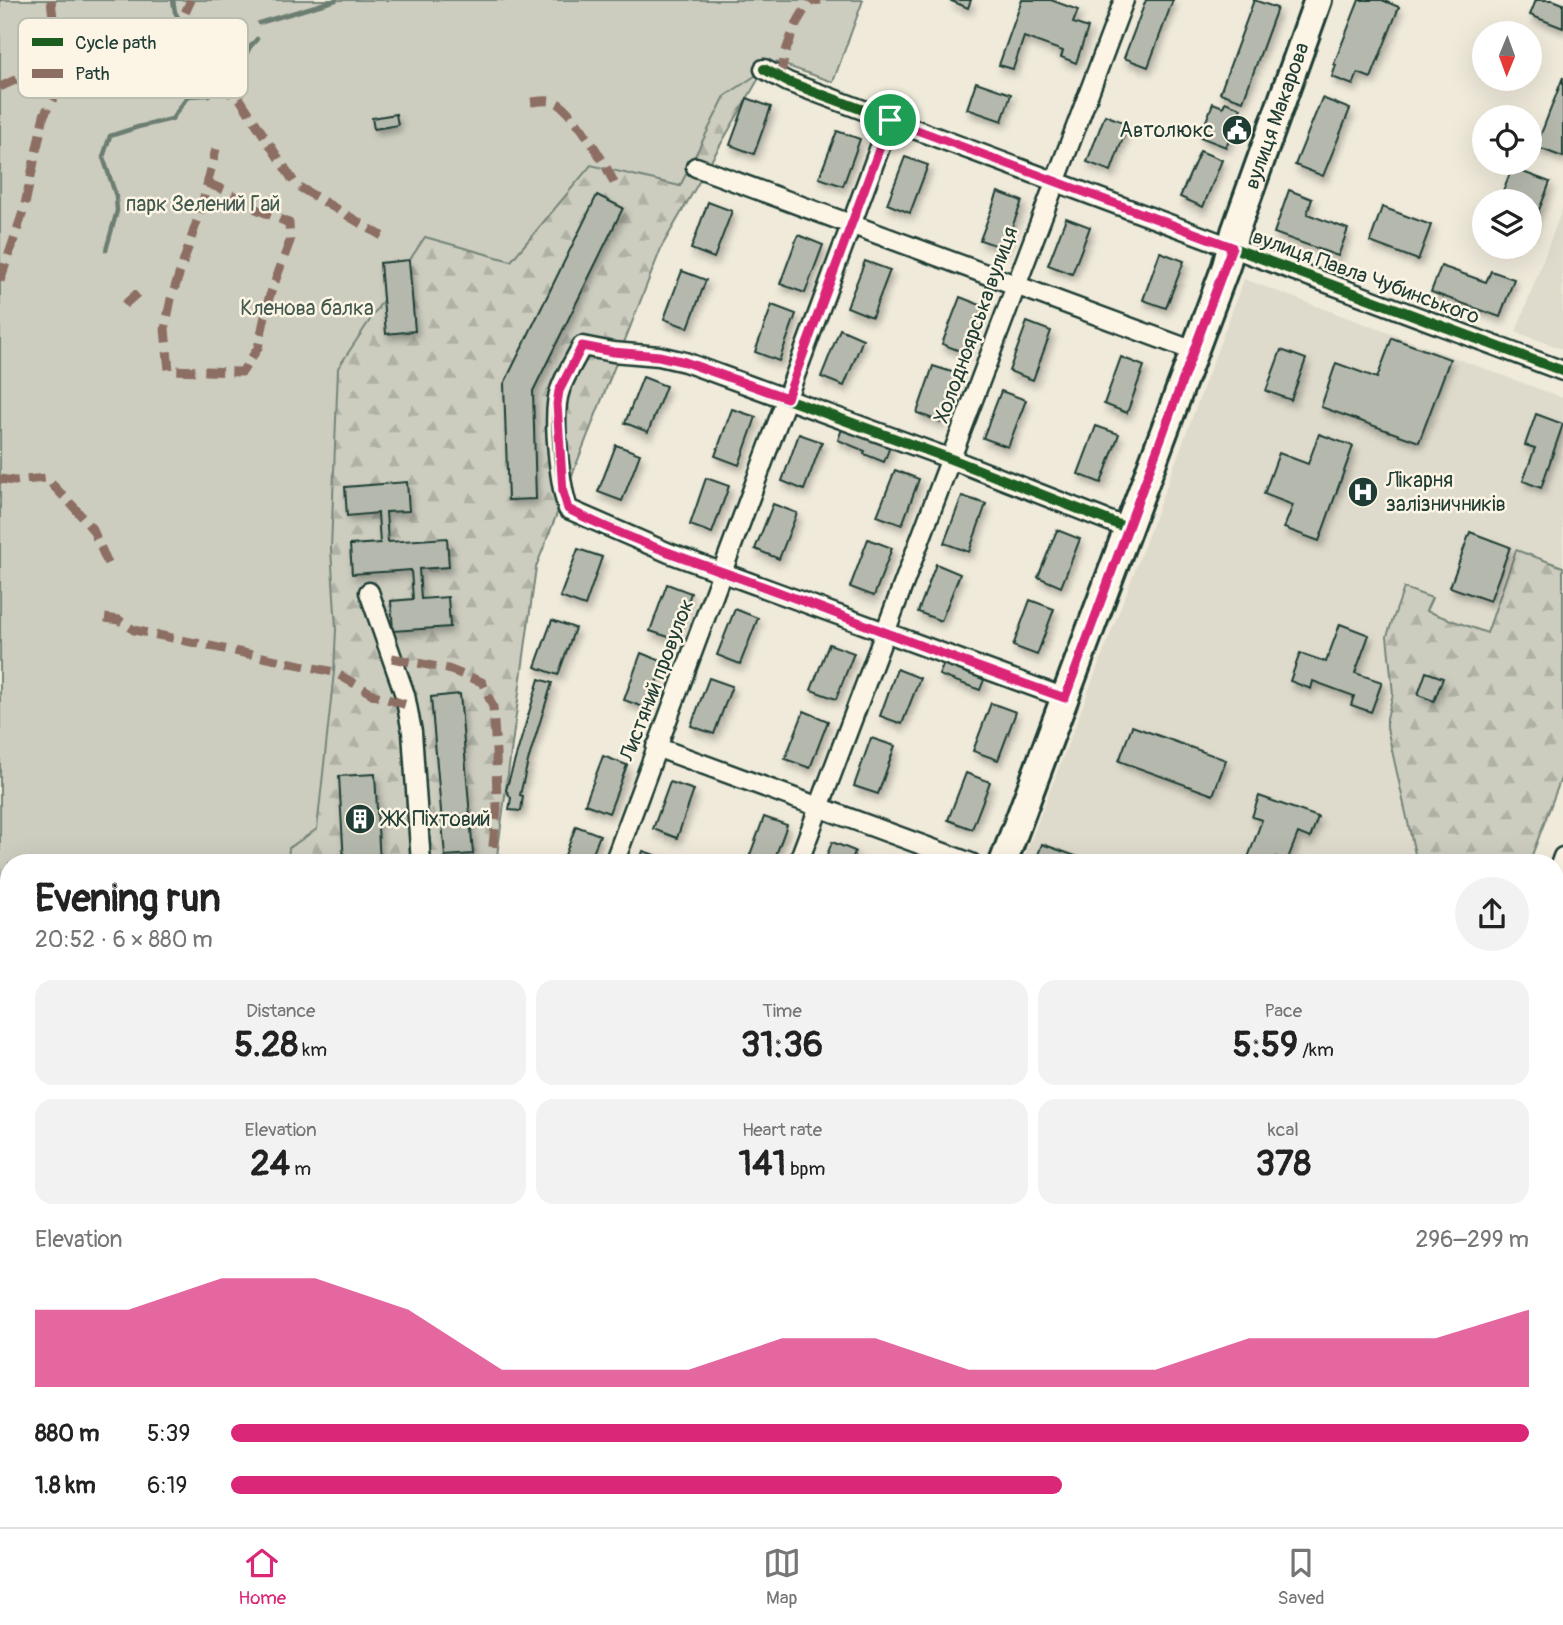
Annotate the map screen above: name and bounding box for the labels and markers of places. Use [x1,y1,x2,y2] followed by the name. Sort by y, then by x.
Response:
[860,90,920,150] pin
[1220,113,1254,147] public building icon: Автолюкс
[1119,117,1214,144] place label: Автолюкс
[1385,467,1506,518] place label: Лікарня залізничників
[1346,475,1380,509] hospital icon: Лікарня залізничників
[343,802,377,836] building icon: ЖК Піхтовий
[380,806,491,833] place label: ЖК Піхтовий

